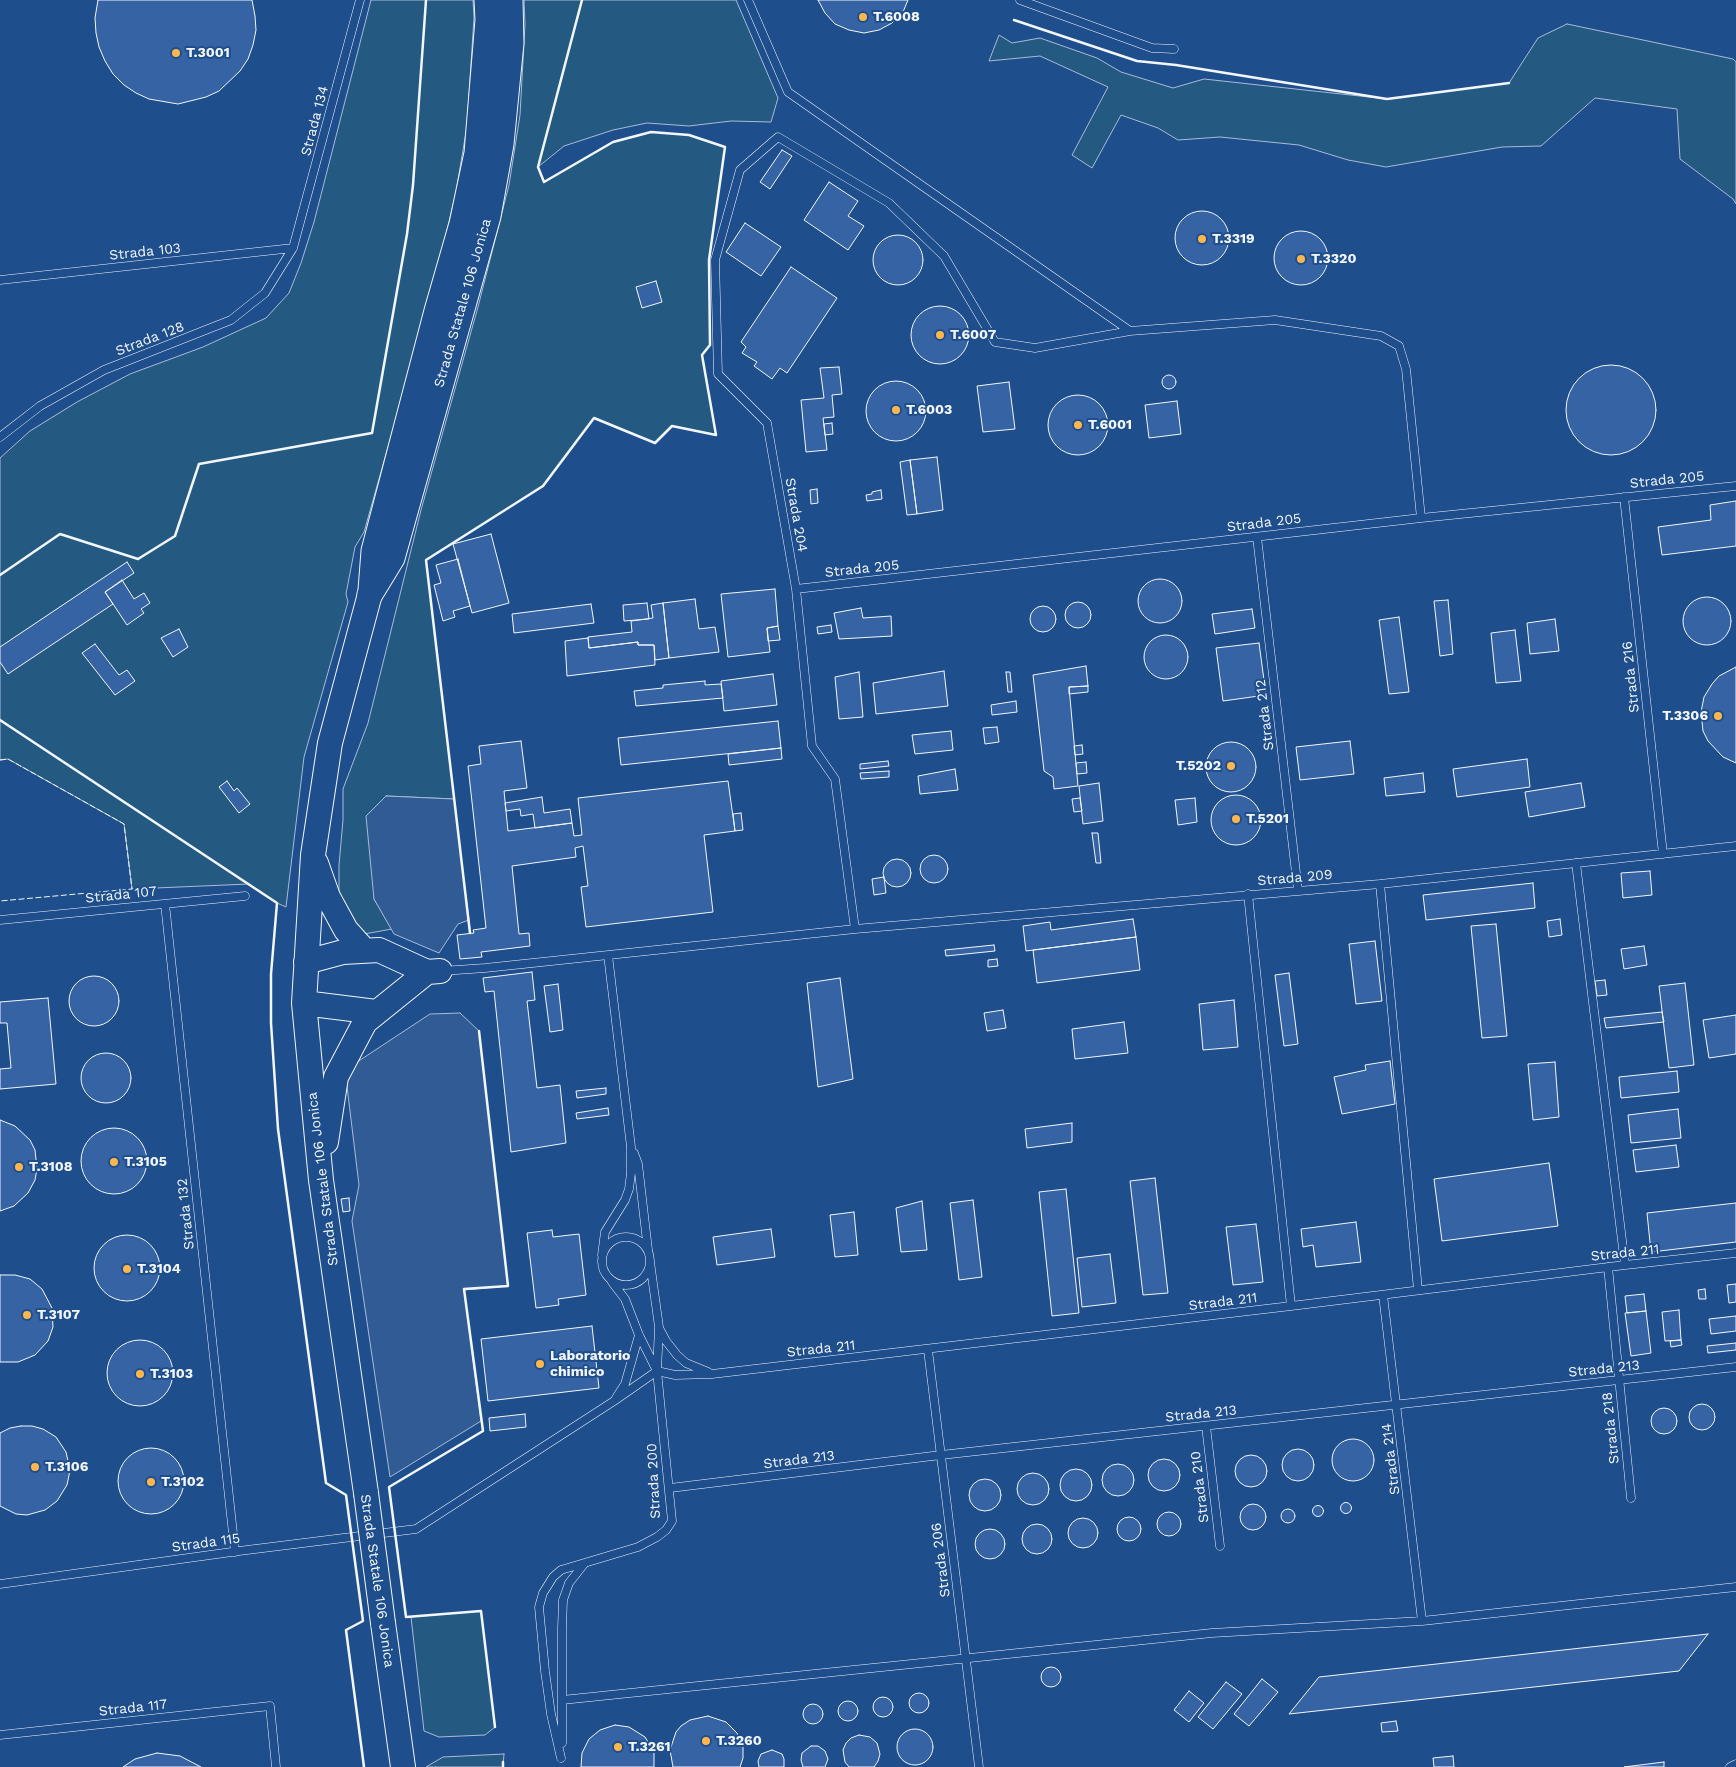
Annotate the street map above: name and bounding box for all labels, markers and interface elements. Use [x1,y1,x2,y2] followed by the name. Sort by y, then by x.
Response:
[873,9,920,25] place label: T.6008
[857,11,869,23] marker: T.6008
[186,45,230,61] place label: T.3001
[170,47,182,59] marker: T.3001
[298,84,332,158] street label: Strada 134
[431,217,495,389] street label: Strada Statale 106 Jonica
[1212,231,1255,247] place label: T.3319
[1196,233,1208,245] marker: T.3319
[108,240,182,264] street label: Strada 103
[1311,251,1356,267] place label: T.3320
[1295,253,1307,265] marker: T.3320
[113,318,187,360] street label: Strada 128
[950,327,996,343] place label: T.6007
[934,329,946,341] marker: T.6007
[906,402,952,418] place label: T.6003
[890,404,902,416] marker: T.6003
[1088,417,1132,433] place label: T.6001
[1072,419,1084,431] marker: T.6001
[1629,468,1705,492] street label: Strada 205
[781,477,811,553] street label: Strada 204
[1226,510,1302,536] street label: Strada 205
[824,557,900,581] street label: Strada 205
[1619,640,1643,714] street label: Strada 216
[1252,678,1278,752] street label: Strada 212
[1662,708,1708,724] place label: T.3306
[1712,710,1724,722] marker: T.3306
[1176,758,1221,774] place label: T.5202
[1225,760,1237,772] marker: T.5202
[1246,811,1289,827] place label: T.5201
[1230,813,1242,825] marker: T.5201
[1257,866,1333,890] street label: Strada 209
[85,883,157,907] street label: Strada 107
[304,1091,342,1267] street label: Strada Statale 106 Jonica
[124,1154,167,1170] place label: T.3105
[108,1156,120,1168] marker: T.3105
[29,1159,73,1175] place label: T.3108
[13,1161,25,1173] marker: T.3108
[174,1178,198,1250] street label: Strada 132
[1590,1241,1660,1265] street label: Strada 211
[137,1261,181,1277] place label: T.3104
[121,1263,133,1275] marker: T.3104
[1188,1289,1258,1315] street label: Strada 211
[37,1307,80,1323] place label: T.3107
[21,1309,33,1321] marker: T.3107
[786,1337,856,1361] street label: Strada 211
[550,1348,630,1380] place label: Laboratorio chimico
[1568,1357,1640,1381] street label: Strada 213
[534,1358,546,1370] marker: Laboratorio chimico
[150,1366,193,1382] place label: T.3103
[134,1368,146,1380] marker: T.3103
[1599,1391,1623,1465] street label: Strada 218
[1165,1402,1237,1426] street label: Strada 213
[1378,1422,1404,1496] street label: Strada 214
[644,1443,664,1519] street label: Strada 200
[762,1447,836,1473] street label: Strada 213
[1187,1450,1213,1524] street label: Strada 210
[45,1459,88,1475] place label: T.3106
[29,1461,41,1473] marker: T.3106
[161,1474,204,1490] place label: T.3102
[145,1476,157,1488] marker: T.3102
[357,1493,397,1669] street label: Strada Statale 106 Jonica
[928,1522,954,1598] street label: Strada 206
[171,1530,241,1556] street label: Strada 115
[98,1696,168,1720] street label: Strada 117
[716,1733,762,1749] place label: T.3260
[700,1735,712,1747] marker: T.3260
[628,1739,671,1755] place label: T.3261
[612,1741,624,1753] marker: T.3261

